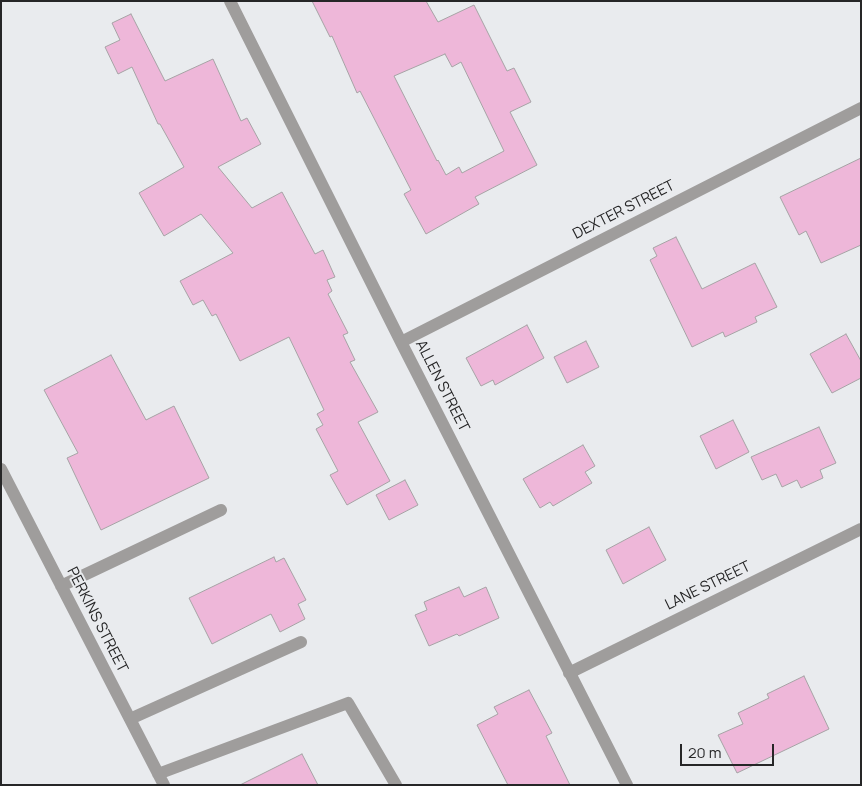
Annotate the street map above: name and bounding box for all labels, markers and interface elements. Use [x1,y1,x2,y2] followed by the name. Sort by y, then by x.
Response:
[570,177,678,243] street label: DEXTER STREET
[411,337,473,435] street label: ALLEN STREET
[662,558,754,614] street label: LANE STREET
[63,564,131,676] street label: PERKINS STREET
[682,734,776,766] scale bar
[688,742,721,763] text: 20 m

